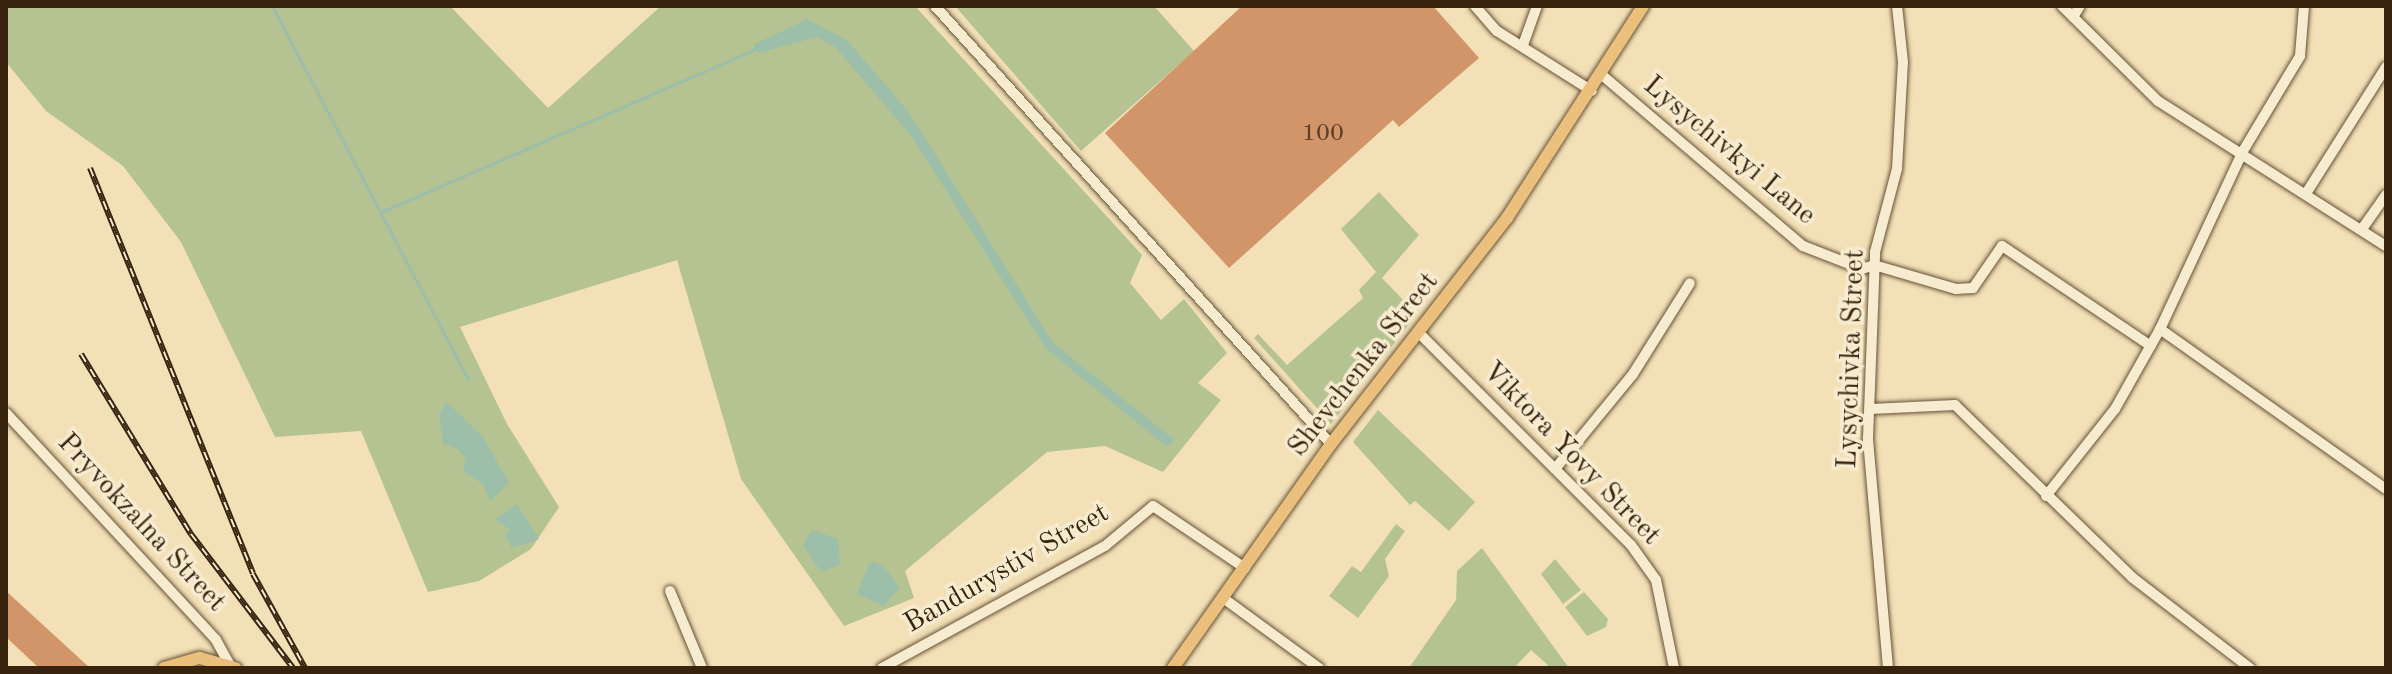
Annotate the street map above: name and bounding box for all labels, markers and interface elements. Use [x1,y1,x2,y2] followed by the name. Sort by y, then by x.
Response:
[1636,69,1822,233] street label: Lysychivkyi Lane
[1302,121,1344,149] house number: 100
[1831,249,1873,469] street label: Lysychivka Street
[1282,266,1446,464] street label: Shevchenka Street
[1475,355,1667,553] street label: Viktora Yovy Street
[50,427,232,619] street label: Pryvokzalna Street
[899,497,1115,641] street label: Bandurystiv Street

